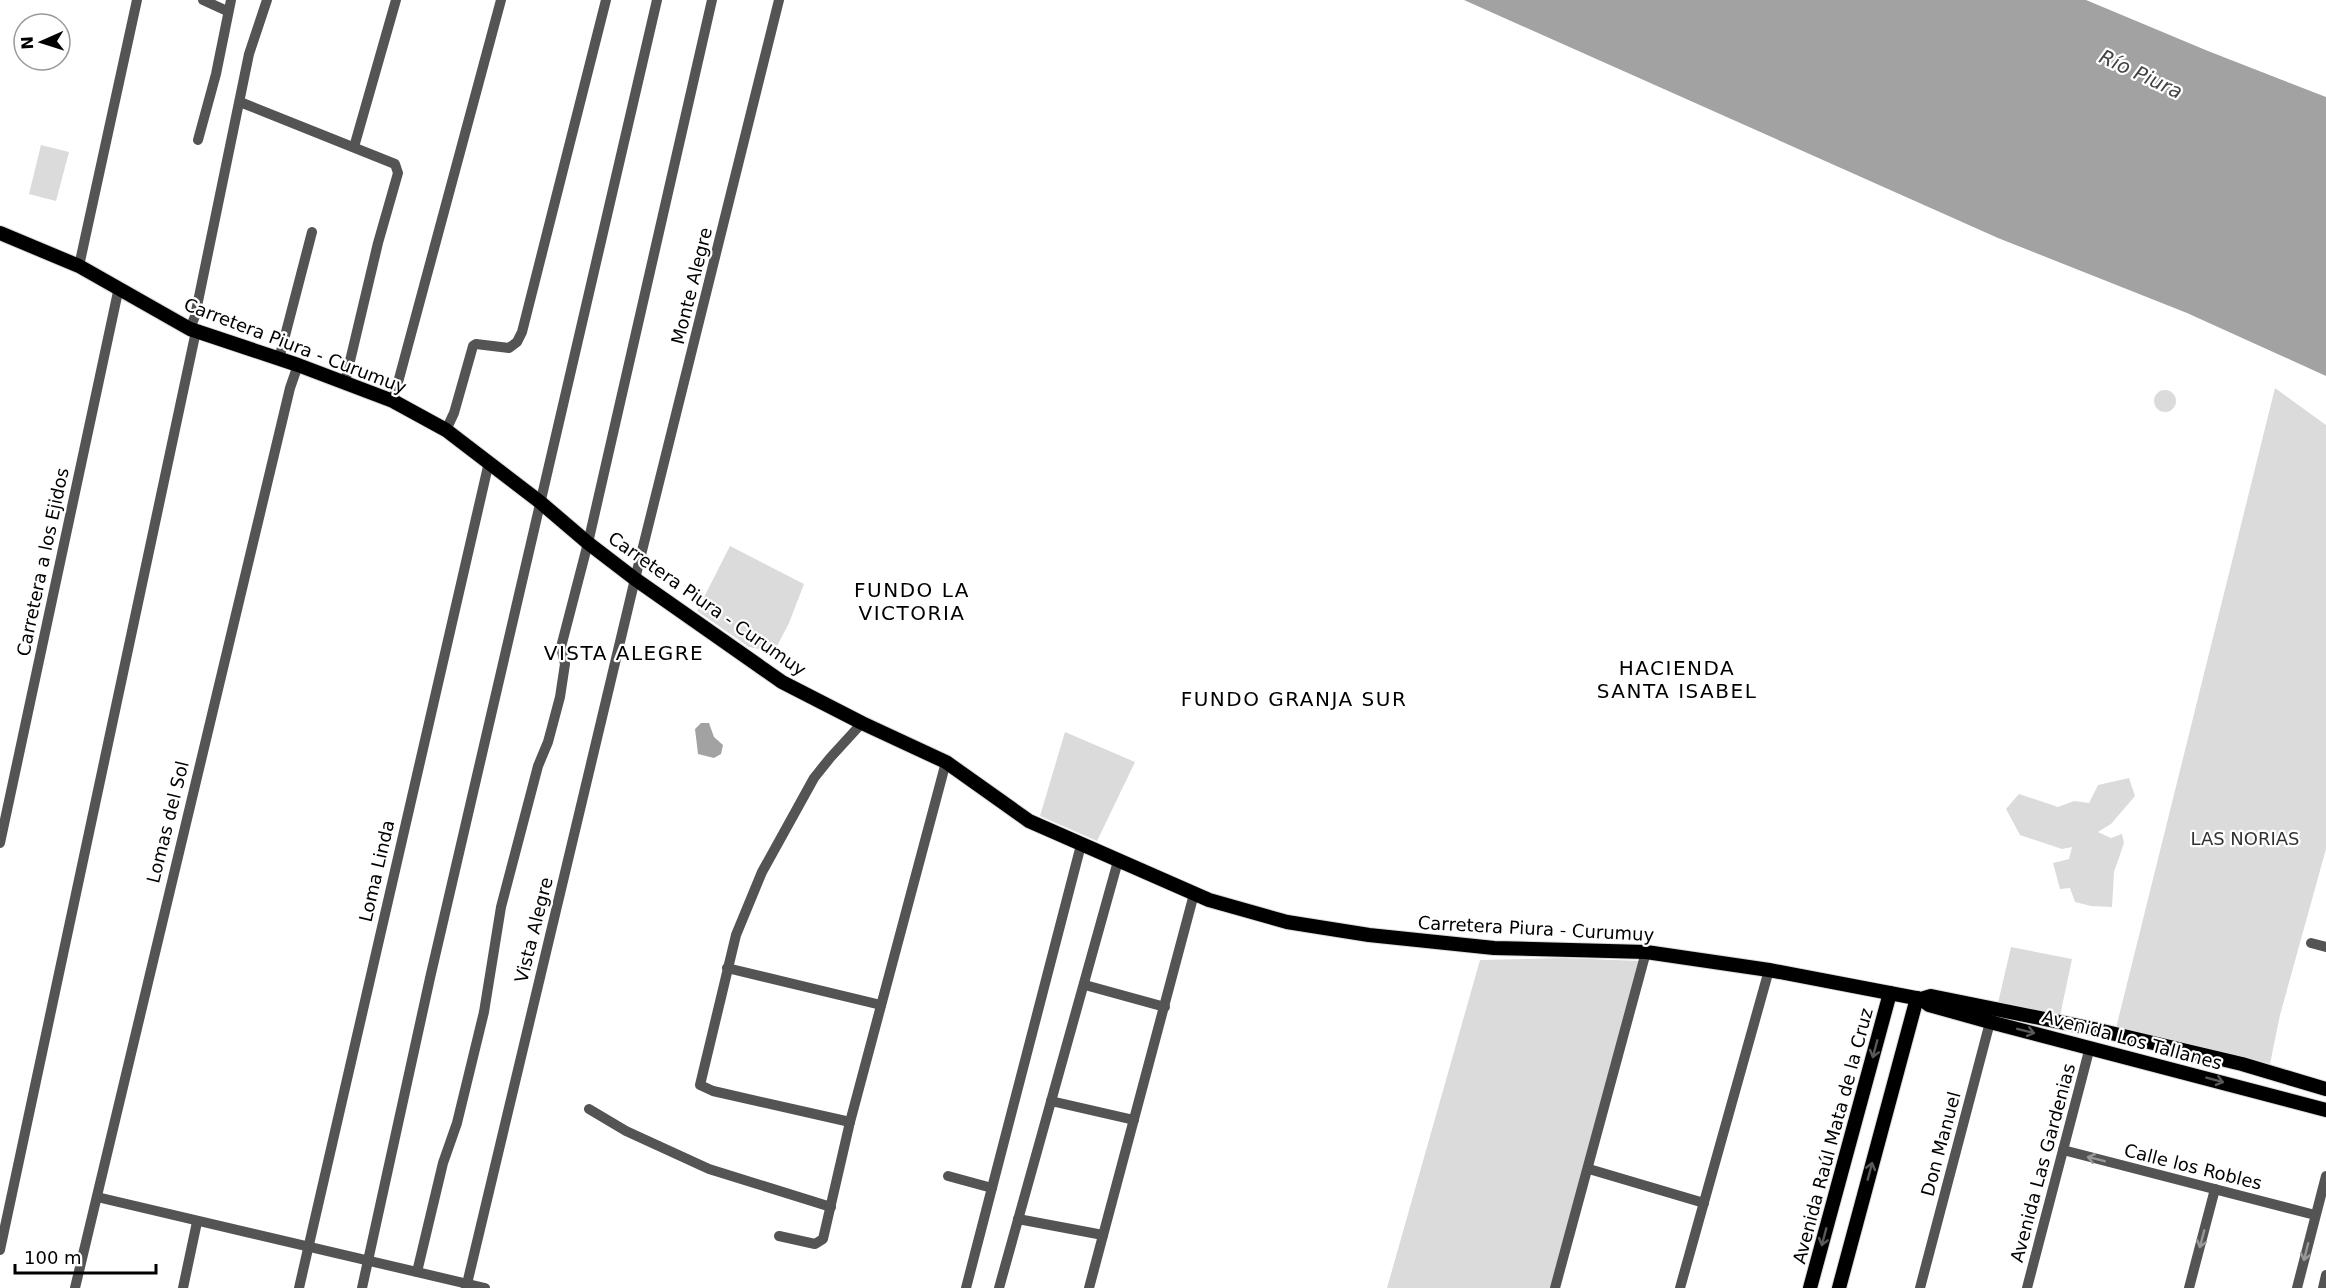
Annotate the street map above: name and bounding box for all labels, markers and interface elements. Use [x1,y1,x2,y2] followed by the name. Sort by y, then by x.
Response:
[12,12,72,72] north arrow
[18,36,37,50] text: N
[2096,44,2186,104] water label: Río Piura
[667,225,716,346] street label: Monte Alegre
[181,293,410,398] street label: Carretera Piura - Curumuy
[12,466,73,658] street label: Carretera a los Ejidos
[604,527,811,680] street label: Carretera Piura - Curumuy
[854,578,970,625] district label: FUNDO LA VICTORIA
[544,641,704,665] district label: VISTA ALEGRE
[1597,656,1757,703] district label: HACIENDA SANTA ISABEL
[1181,687,1407,711] district label: FUNDO GRANJA SUR
[142,759,193,885] street label: Lomas del Sol
[355,818,398,924] street label: Loma Linda
[2190,828,2300,849] park label: LAS NORIAS
[510,875,557,985] street label: Vista Alegre
[1417,912,1655,945] street label: Carretera Piura - Curumuy
[2040,1005,2224,1074] street label: Avenida Los Tallanes
[1788,1006,1877,1266] street label: Avenida Raúl Mata de la Cruz
[2017,1026,2036,1038] one-way arrow
[1869,1039,1880,1058] one-way arrow
[2006,1061,2079,1265] street label: Avenida Las Gardenias
[2205,1075,2224,1086] one-way arrow
[1916,1089,1965,1198] street label: Don Manuel
[2122,1139,2264,1194] street label: Calle los Robles
[2087,1152,2106,1164] one-way arrow
[1865,1162,1876,1181] one-way arrow
[1818,1228,1829,1247] one-way arrow
[2195,1229,2207,1248] one-way arrow
[15,1237,156,1275] scale bar
[2300,1243,2311,1262] one-way arrow
[24,1247,82,1268] text: 100 m

